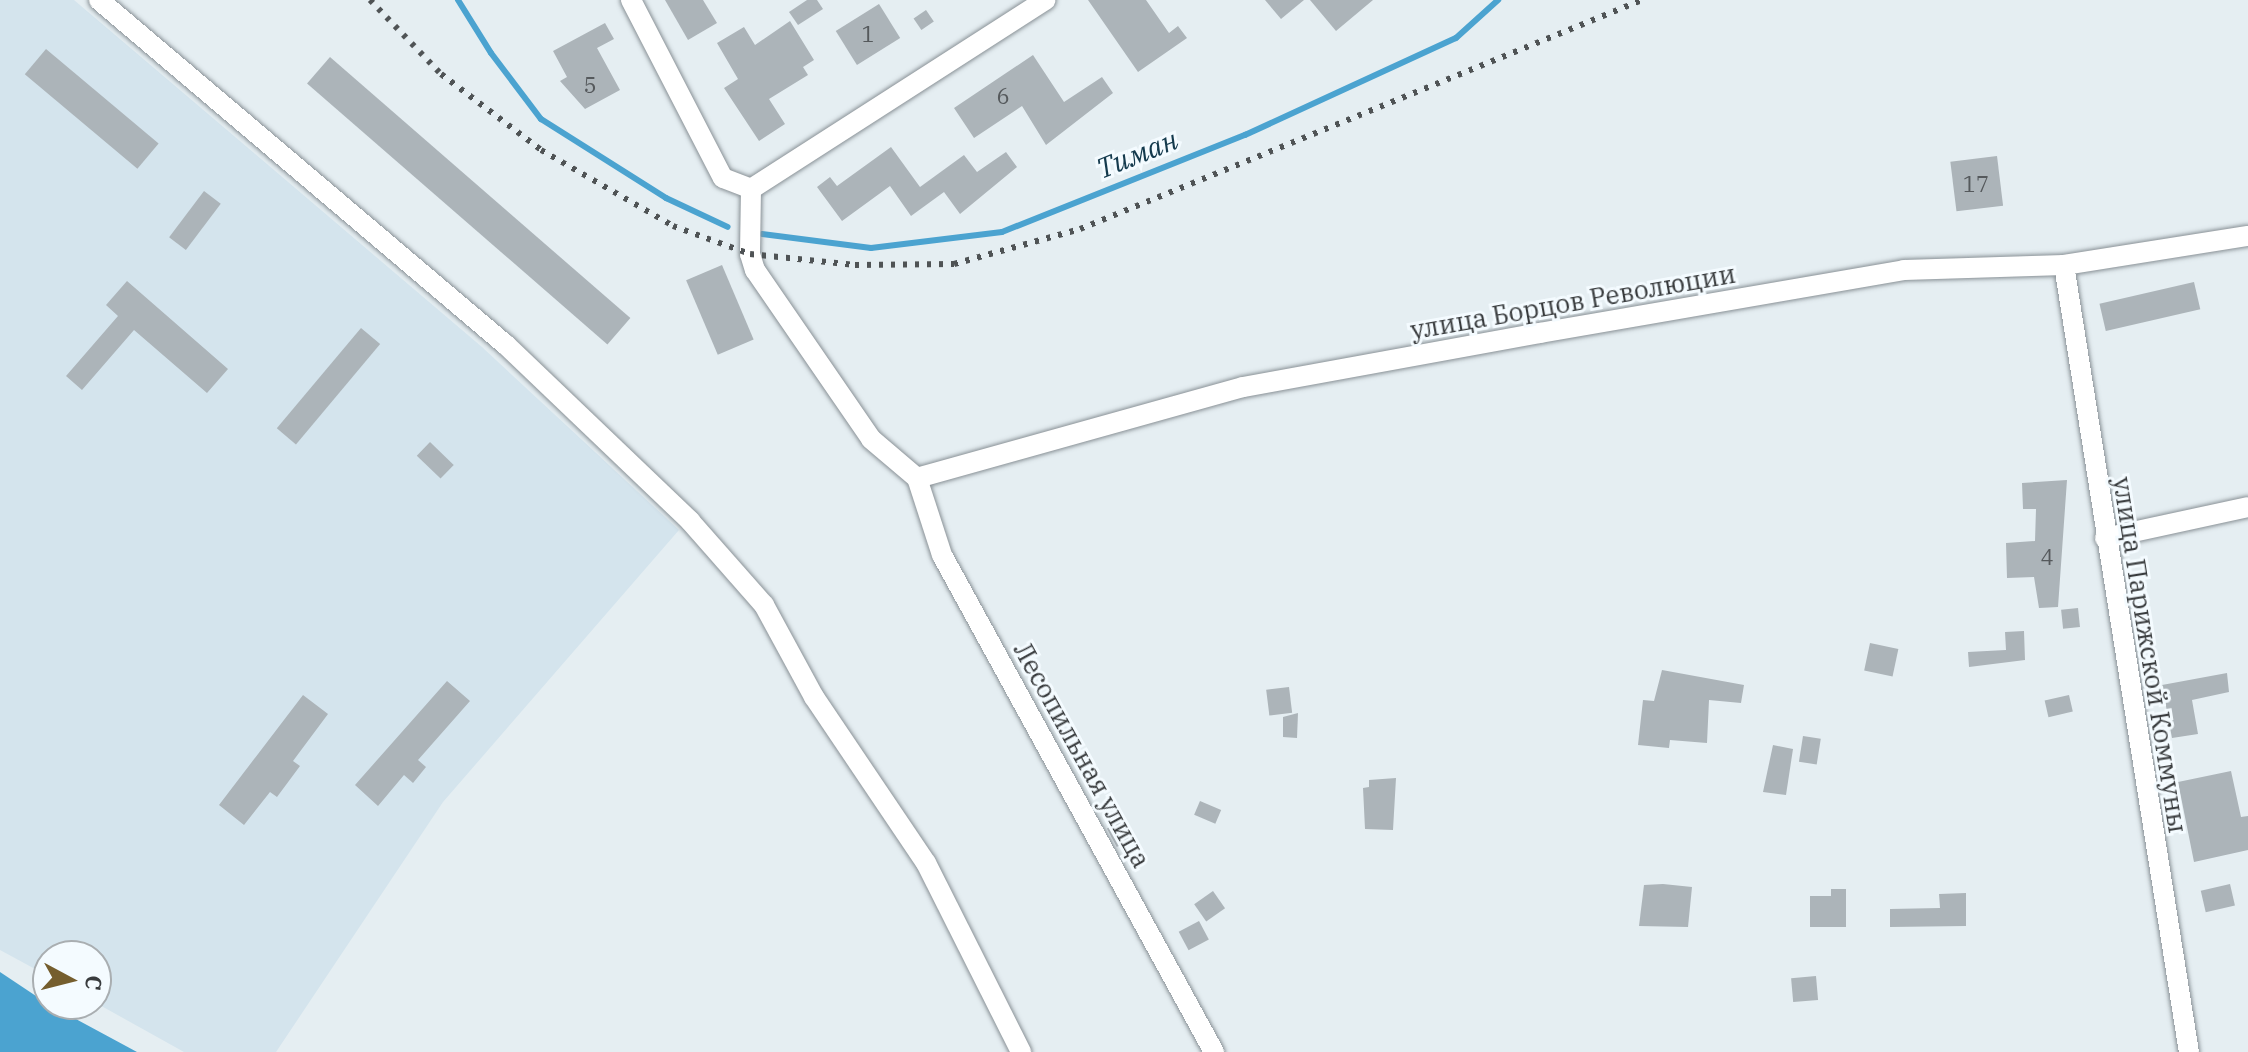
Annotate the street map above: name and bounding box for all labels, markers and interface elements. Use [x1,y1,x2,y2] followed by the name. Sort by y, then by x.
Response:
[861,21,875,47] house number: 1
[583,72,597,98] house number: 5
[996,83,1010,109] house number: 6
[1091,123,1183,185] water label: Тиман
[1963,171,1989,197] house number: 17
[1408,258,1738,346] street label: улица Борцов Революции
[2106,475,2194,835] street label: улица Парижской Коммуны
[2040,544,2054,570] house number: 4
[1007,637,1157,873] street label: Лесопильная улица
[32,940,112,1020] north arrow
[79,974,110,992] text: С

